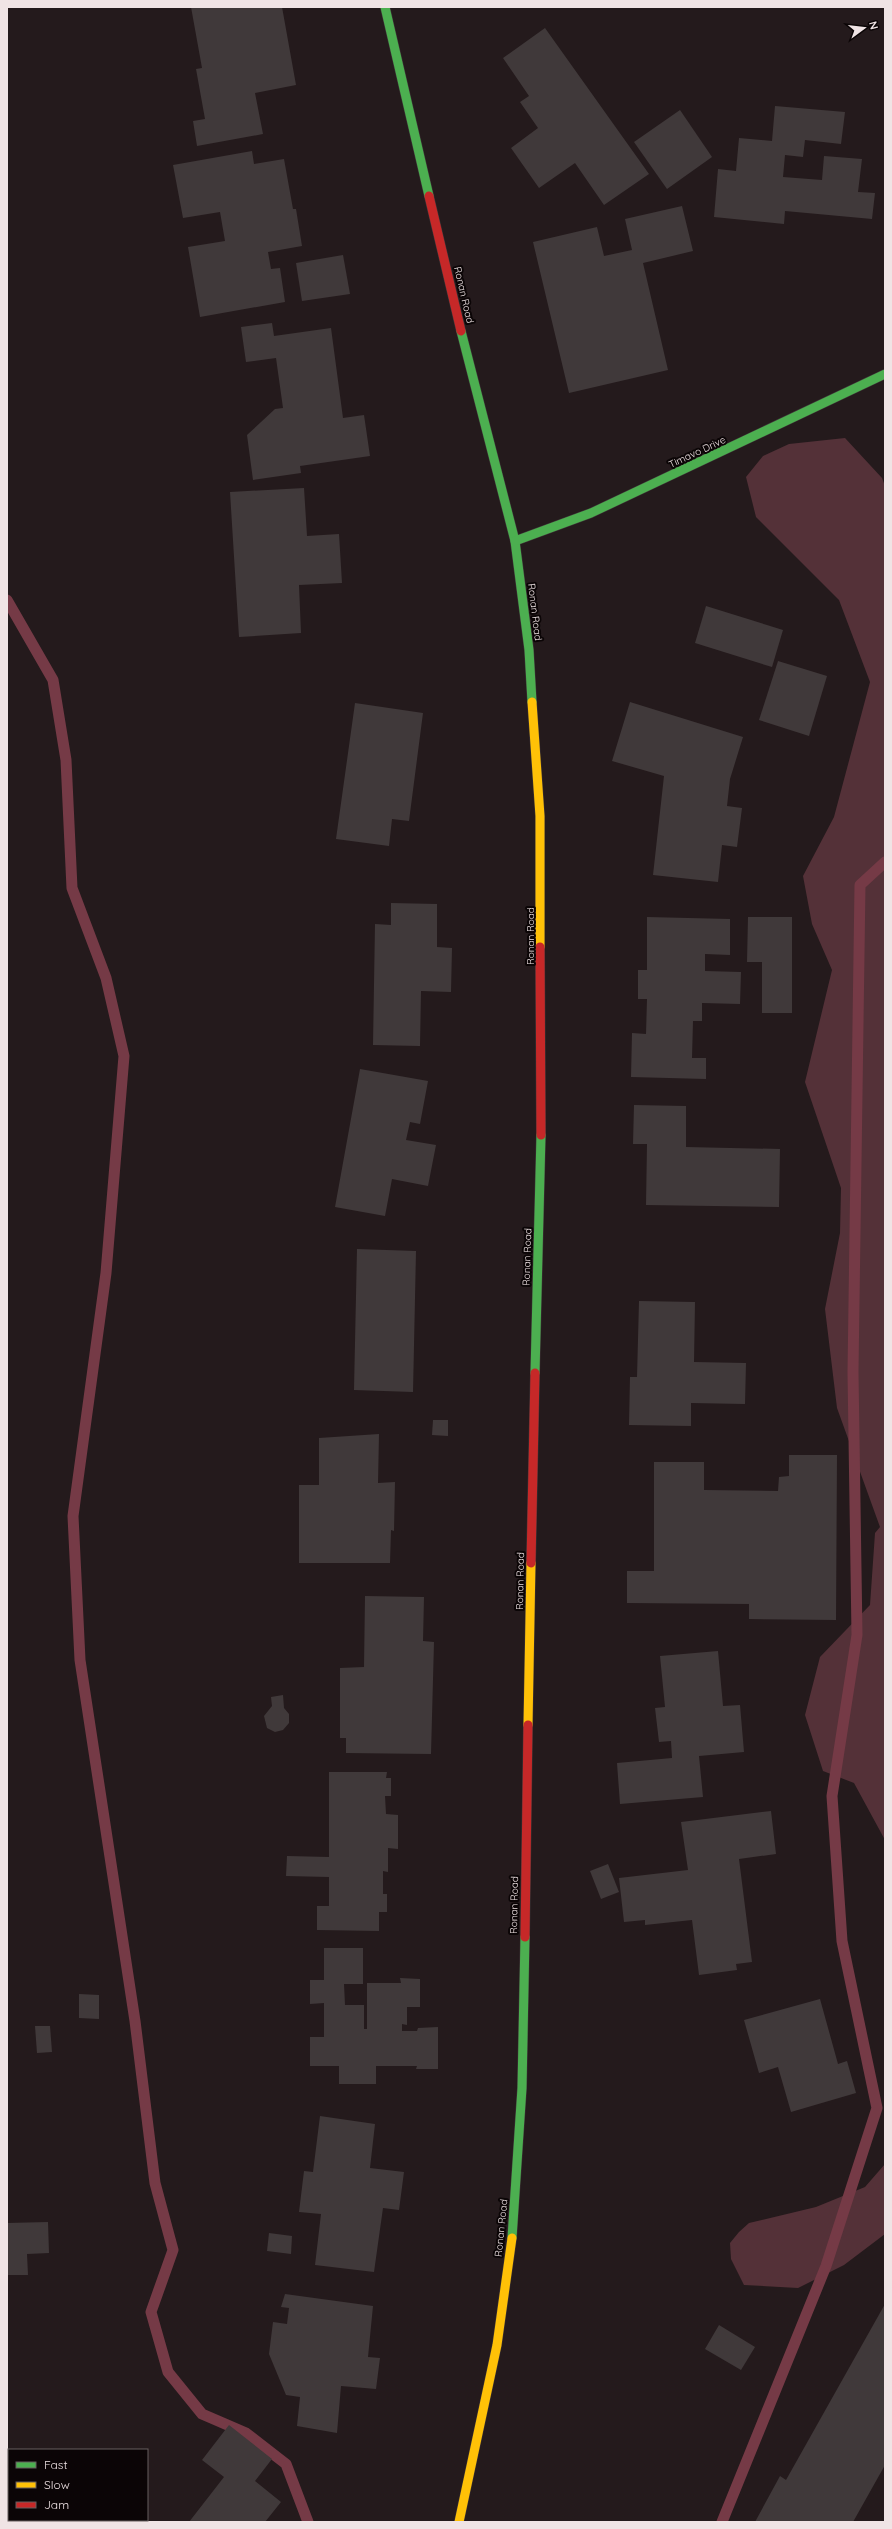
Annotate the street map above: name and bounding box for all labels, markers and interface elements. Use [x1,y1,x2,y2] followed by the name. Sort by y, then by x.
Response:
[844,8,884,48] north arrow
[866,20,881,31] text: N
[451,265,477,325] street label: Ronan Road
[666,433,728,471] street label: Timavo Drive
[525,582,545,642] street label: Ronan Road
[524,907,537,965] street label: Ronan Road
[519,1228,535,1286] street label: Ronan Road
[513,1552,527,1610] street label: Ronan Road
[507,1876,521,1934] street label: Ronan Road
[492,2199,510,2257] street label: Ronan Road
[8,2449,148,2521] legend
[44,2457,68,2472] text: Fast
[44,2477,70,2492] text: Slow
[44,2497,69,2512] text: Jam

